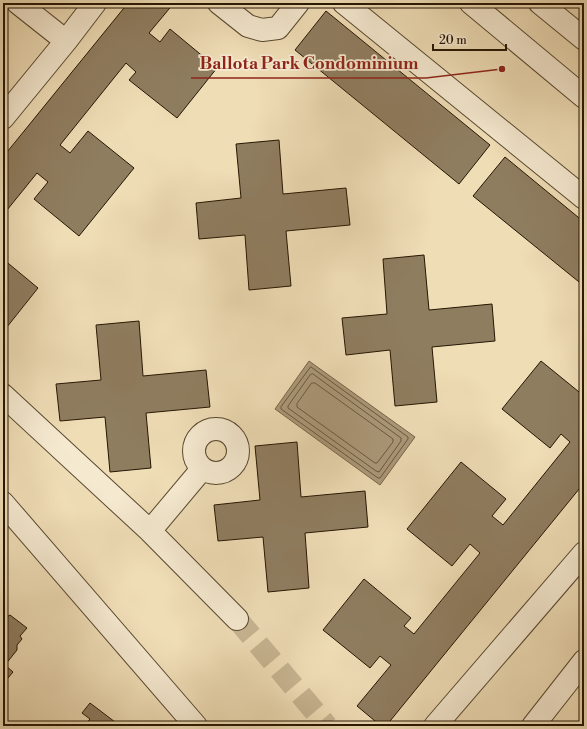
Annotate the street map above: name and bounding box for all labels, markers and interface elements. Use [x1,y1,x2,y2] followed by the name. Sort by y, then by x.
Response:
[433,26,506,52] scale bar
[439,33,467,48] text: 20 m
[191,49,426,78] callout: Ballota Park Condominium
[199,53,419,75] text: Ballota Park Condominium

